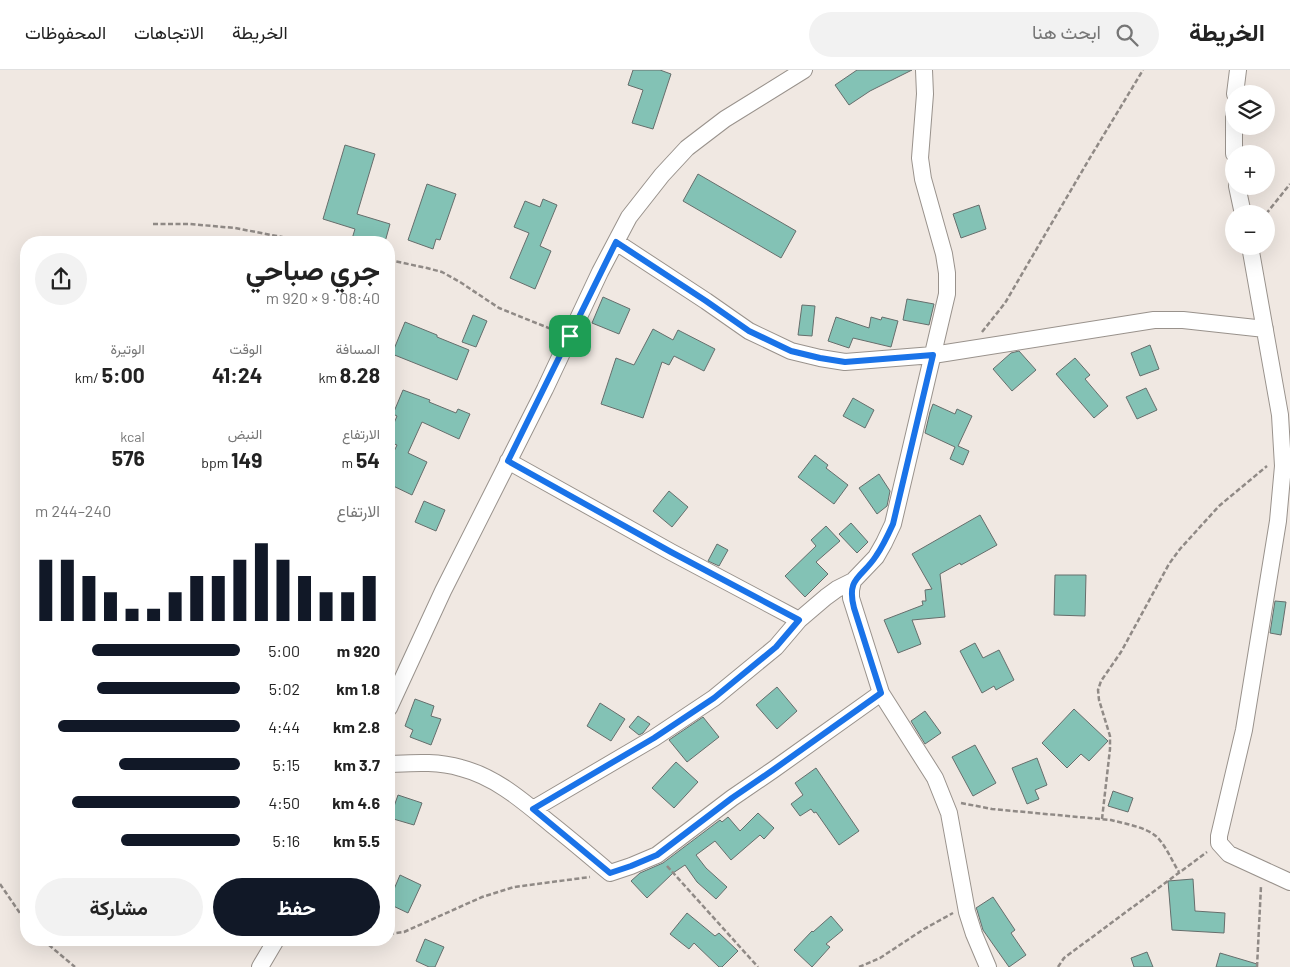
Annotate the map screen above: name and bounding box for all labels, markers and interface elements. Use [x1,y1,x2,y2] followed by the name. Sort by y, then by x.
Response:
[809,12,1159,57] search box
[1189,17,1265,46] text: الخريطة
[1032,20,1101,43] text: ابحث هنا
[25,21,106,43] text: المحفوظات
[134,21,204,43] text: الاتجاهات
[232,21,288,43] text: الخريطة
[1113,21,1141,49] icon: search
[1225,85,1275,255] map controls
[1225,85,1275,135] button: layers
[1225,145,1275,195] button: +
[1225,205,1275,255] button: −
[245,252,380,286] text: جري صباحي
[35,253,87,305] button: share
[266,288,380,307] text: 08:40 · 9 × 920 m
[549,315,591,357] pin
[556,322,584,350] icon: arrive
[110,340,145,357] text: الوتيرة
[229,340,262,357] text: الوقت
[336,340,380,357] text: المسافة
[102,362,145,387] text: 5:00
[212,362,262,387] text: 41:24
[340,362,380,387] text: 8.28
[75,369,102,386] text: /km
[318,369,340,386] text: km
[228,425,262,442] text: النبض
[342,425,380,442] text: الارتفاع
[120,428,145,445] text: kcal
[112,445,145,470] text: 576
[231,447,262,472] text: 149
[356,447,380,472] text: 54
[201,454,231,471] text: bpm
[342,454,356,471] text: m
[35,501,111,520] text: 240–244 m
[337,501,380,520] text: الارتفاع
[268,641,300,660] text: 5:00
[337,641,380,660] text: 920 m
[269,679,300,698] text: 5:02
[336,679,380,698] text: 1.8 km
[268,717,300,736] text: 4:44
[333,717,380,736] text: 2.8 km
[273,755,300,774] text: 5:15
[334,755,380,774] text: 3.7 km
[268,793,300,812] text: 4:50
[332,793,380,812] text: 4.6 km
[273,831,300,850] text: 5:16
[333,831,380,850] text: 5.5 km
[35,878,203,936] button: مشاركة
[213,878,380,936] button: حفظ

